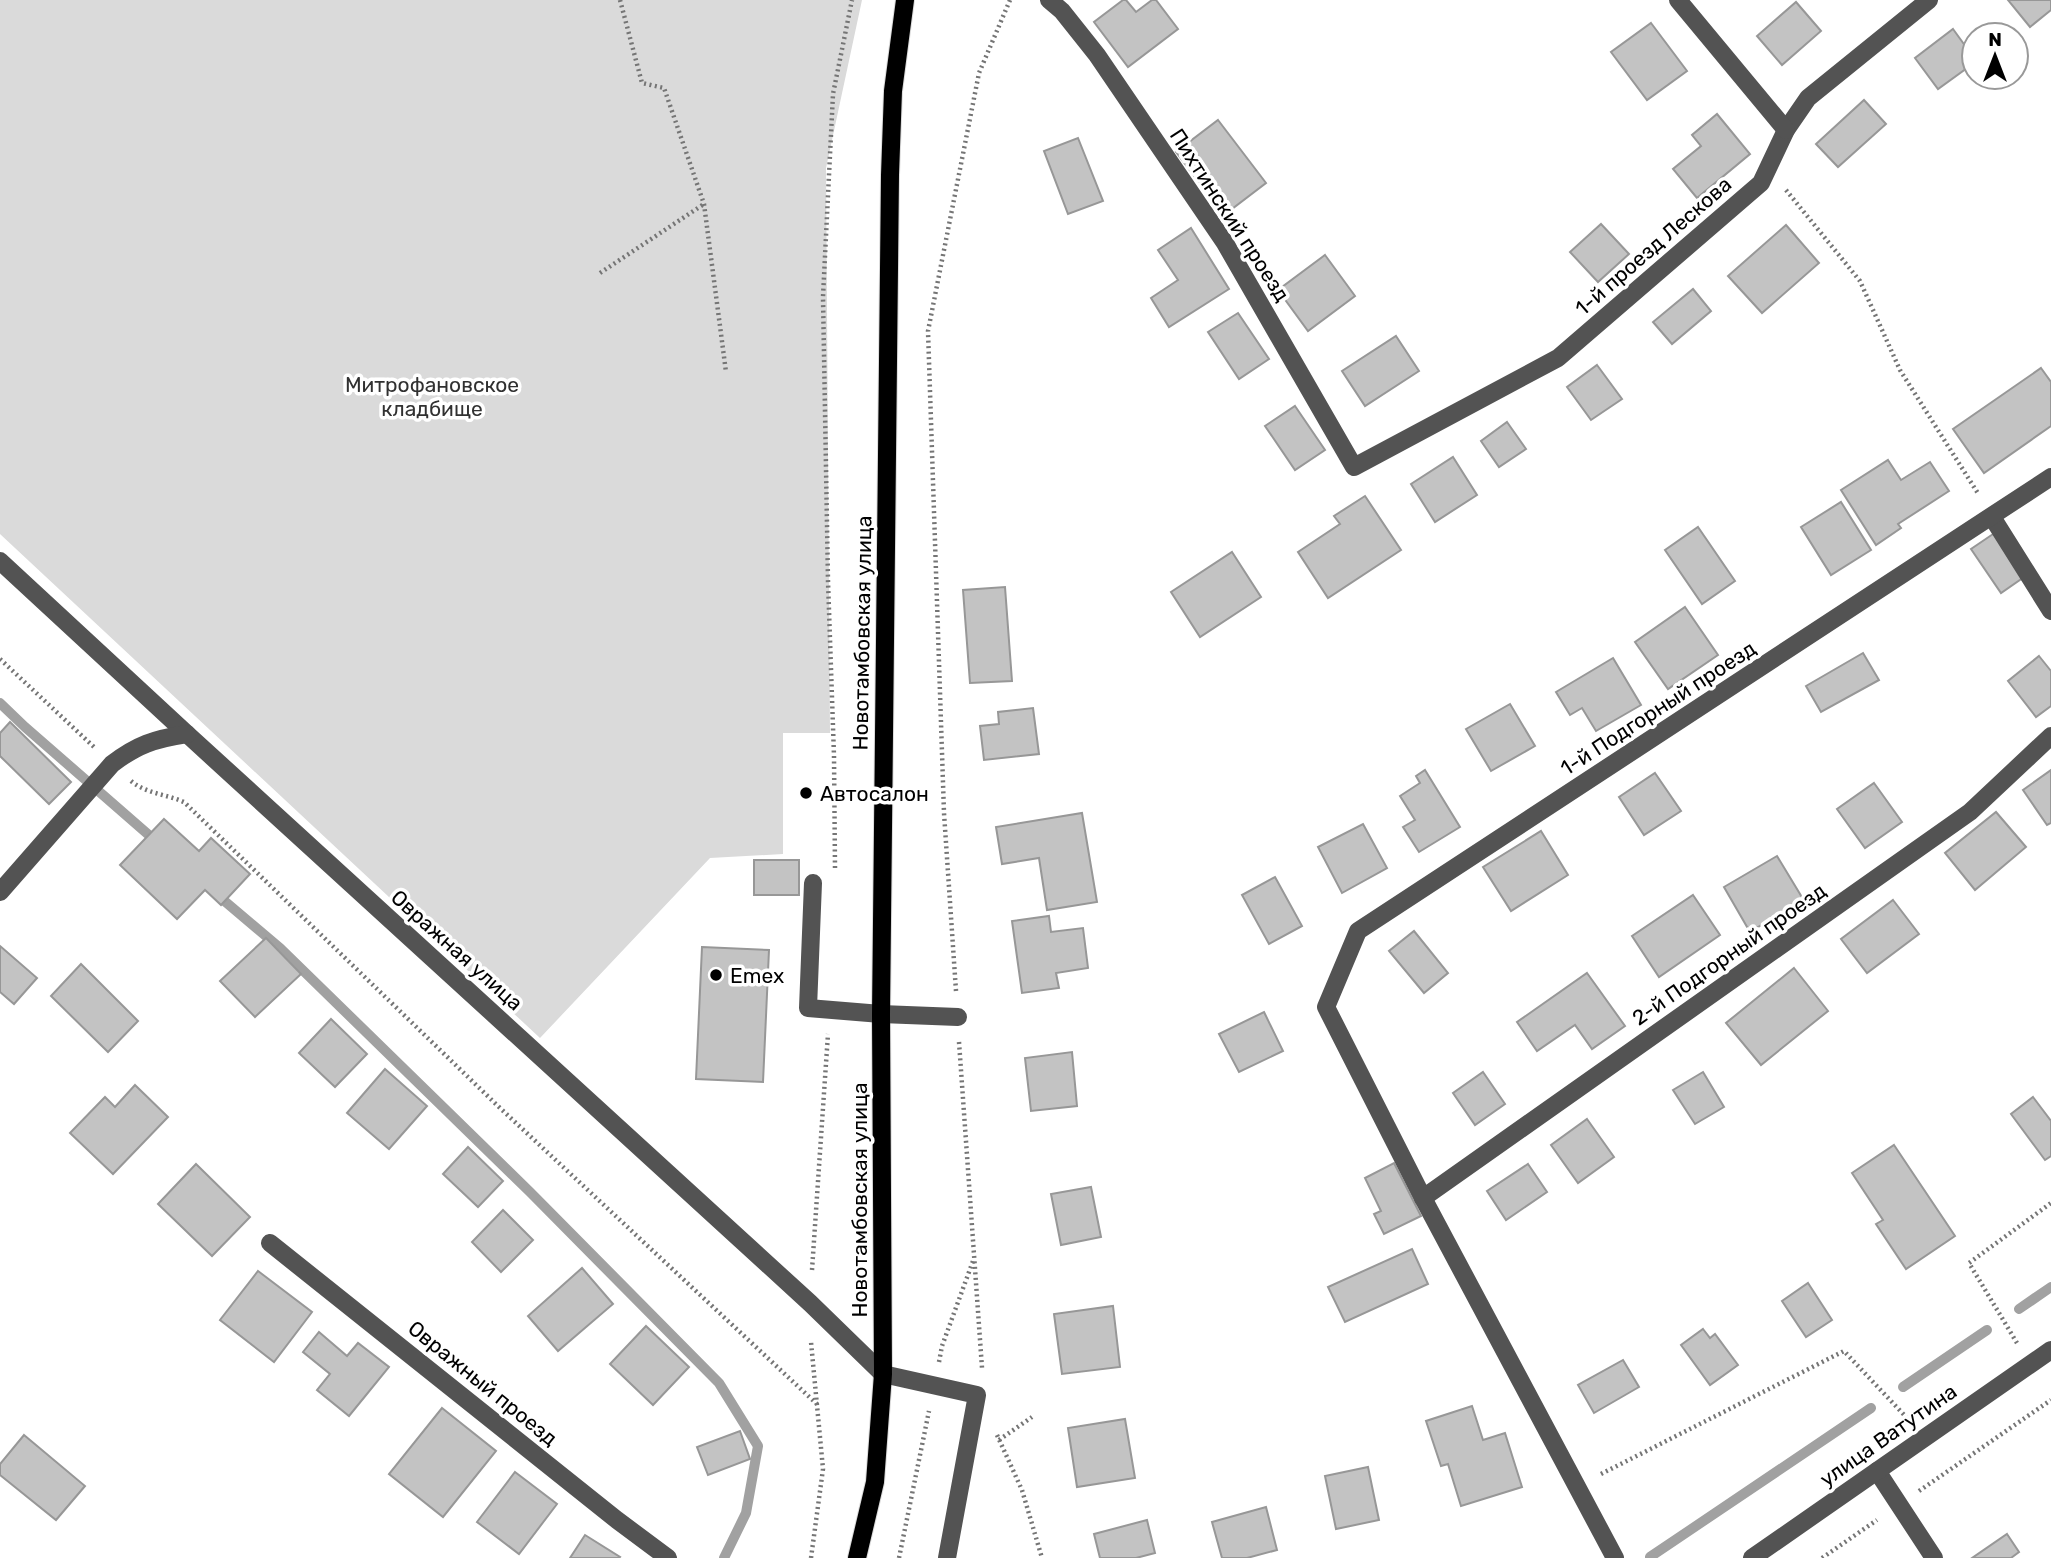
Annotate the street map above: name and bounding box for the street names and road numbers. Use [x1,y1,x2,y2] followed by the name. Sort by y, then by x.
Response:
[1165,124,1295,306] street label: Пихтинский проезд
[1570,171,1736,321] street label: 1-й проезд Лескова
[847,515,877,751] street label: Новотамбовская улица
[1556,635,1760,781] street label: 1-й Подгорный проезд
[1627,878,1831,1030] street label: 2-й Подгорный проезд
[386,884,528,1016] street label: Овражная улица
[847,1082,872,1318] street label: Новотамбовская улица
[403,1315,563,1451] street label: Овражный проезд
[1815,1378,1961,1492] street label: улица Ватутина

